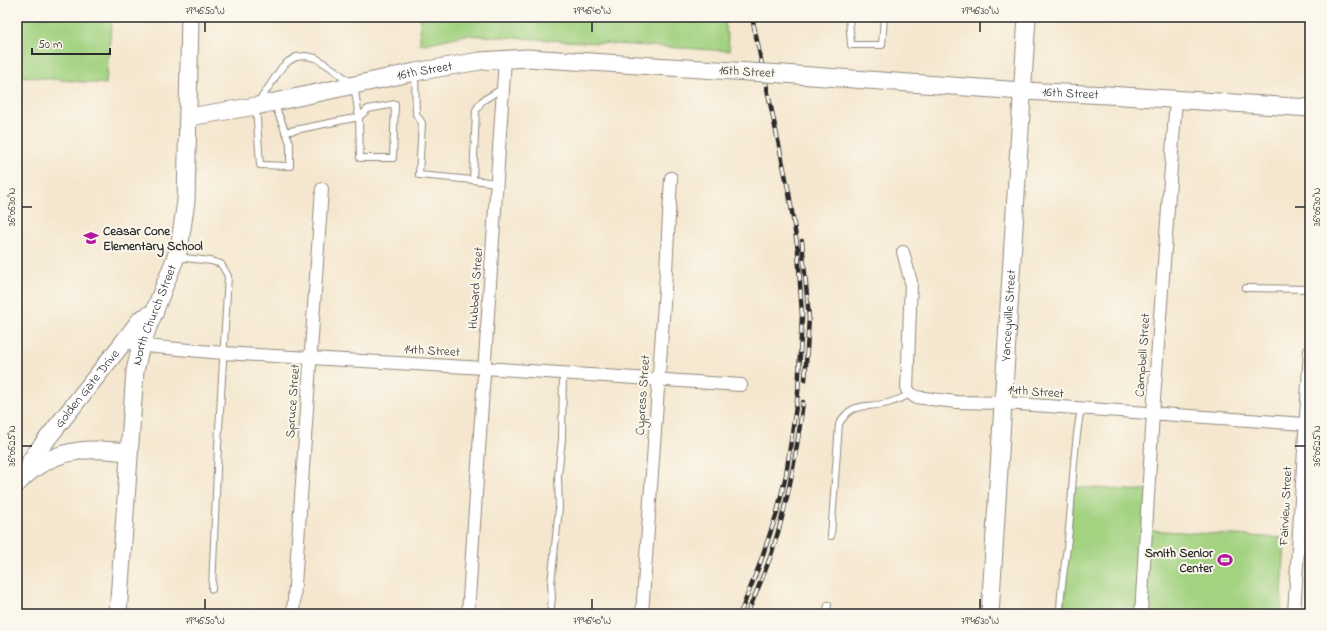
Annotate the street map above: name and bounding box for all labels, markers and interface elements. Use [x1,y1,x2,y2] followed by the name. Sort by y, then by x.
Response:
[185,4,225,19] text: 79°46'50"W
[573,4,611,19] text: 79°46'40"W
[961,4,999,19] text: 79°46'30"W
[32,30,110,56] scale bar
[38,36,62,54] text: 50 m
[395,56,454,85] street label: 16th Street
[718,61,776,83] street label: 16th Street
[1042,82,1100,104] street label: 16th Street
[5,187,20,226] text: 36°06'30"N
[1310,187,1325,226] text: 36°06'30"N
[103,222,203,258] place label: Ceasar Cone Elementary School
[82,229,100,247] school or university icon: Ceasar Cone Elementary School
[464,245,488,330] street label: Hubbard Street
[127,261,182,367] street label: North Church Street
[996,269,1021,362] street label: Yanceyville Street
[1131,312,1155,398] street label: Campbell Street
[404,340,461,362] street label: 14th Street
[50,345,124,432] street label: Golden Gate Drive
[631,354,656,436] street label: Cypress Street
[281,363,305,439] street label: Spruce Street
[1007,381,1065,403] street label: 14th Street
[5,425,20,466] text: 36°06'25"N
[1310,425,1325,466] text: 36°06'25"N
[1274,465,1298,547] street label: Fairview Street
[1145,544,1214,578] place label: Smith Senior Center
[1216,551,1234,569] sports icon: Smith Senior Center
[185,614,225,629] text: 79°46'50"W
[573,614,611,629] text: 79°46'40"W
[961,614,999,629] text: 79°46'30"W

